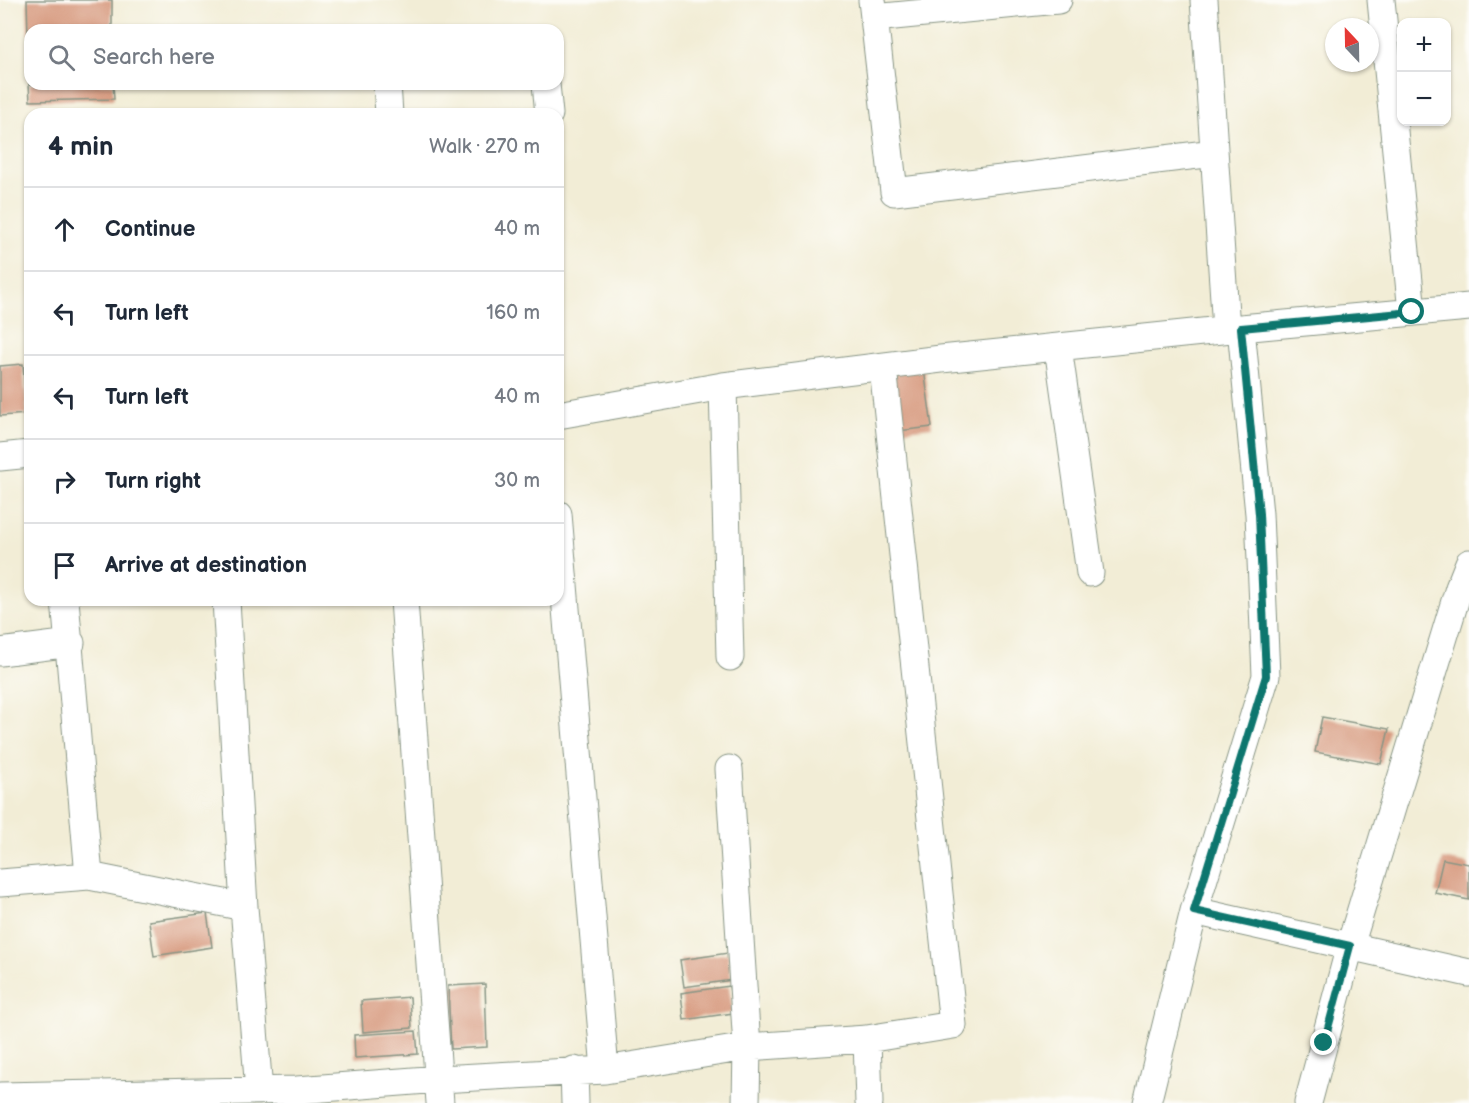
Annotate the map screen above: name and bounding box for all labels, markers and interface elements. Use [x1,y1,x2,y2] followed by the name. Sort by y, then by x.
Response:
[1325,18,1379,72] north arrow
[1397,18,1451,126] map controls
[1397,18,1451,72] button: +
[24,24,564,90] search box
[45,41,78,74] icon: search
[93,44,215,71] text: Search here
[1397,72,1451,126] button: −
[48,132,113,163] text: 4 min
[429,135,540,159] text: Walk · 270 m
[48,213,81,246] icon: ahead
[105,216,195,243] text: Continue
[494,217,540,241] text: 40 m
[48,297,81,330] icon: left
[1398,298,1424,324] route start
[105,300,189,327] text: Turn left
[486,301,540,325] text: 160 m
[48,381,81,414] icon: left
[105,384,189,411] text: Turn left
[494,385,540,409] text: 40 m
[48,465,81,498] icon: right
[105,468,201,495] text: Turn right
[494,469,540,493] text: 30 m
[48,549,81,582] icon: arrive
[105,552,307,579] text: Arrive at destination
[1310,1029,1336,1055] route end

